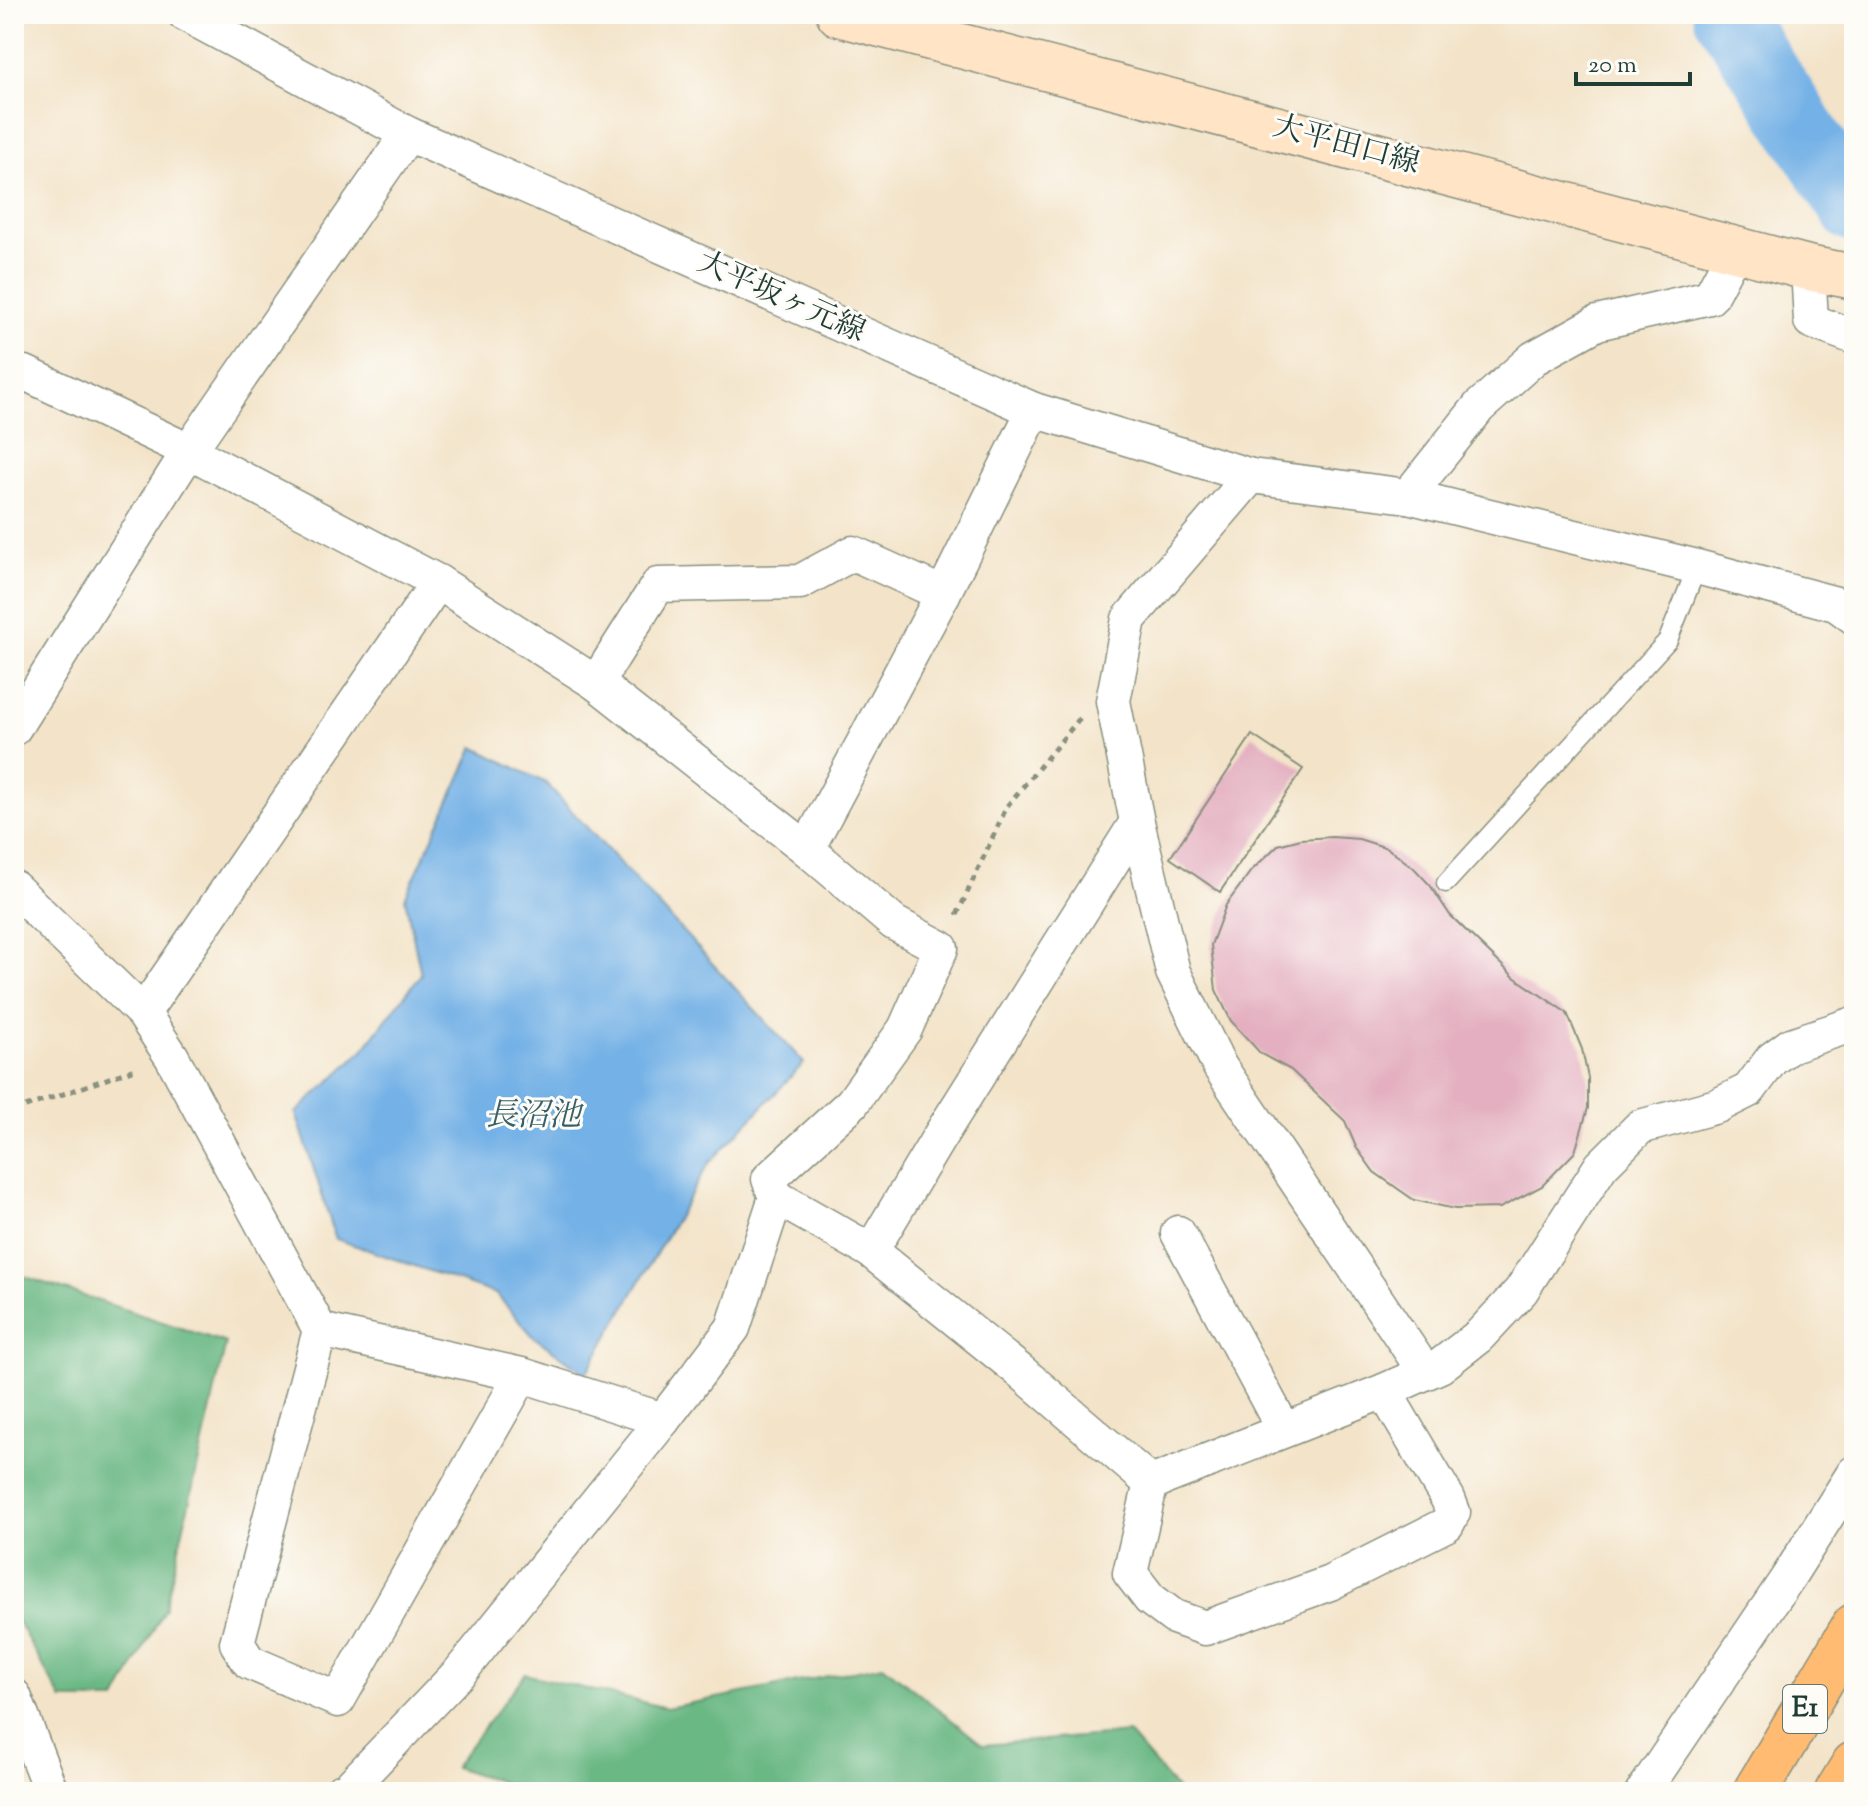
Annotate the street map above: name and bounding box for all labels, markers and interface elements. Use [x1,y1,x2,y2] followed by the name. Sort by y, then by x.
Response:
[1576,36,1690,86] scale bar
[1588,49,1637,83] text: 20 m
[1268,106,1424,186] street label: 大平田口線
[690,242,872,354] street label: 大平坂ヶ元線
[485,1094,584,1140] water label: 長沼池
[1783,1685,1827,1733] road number: E1

